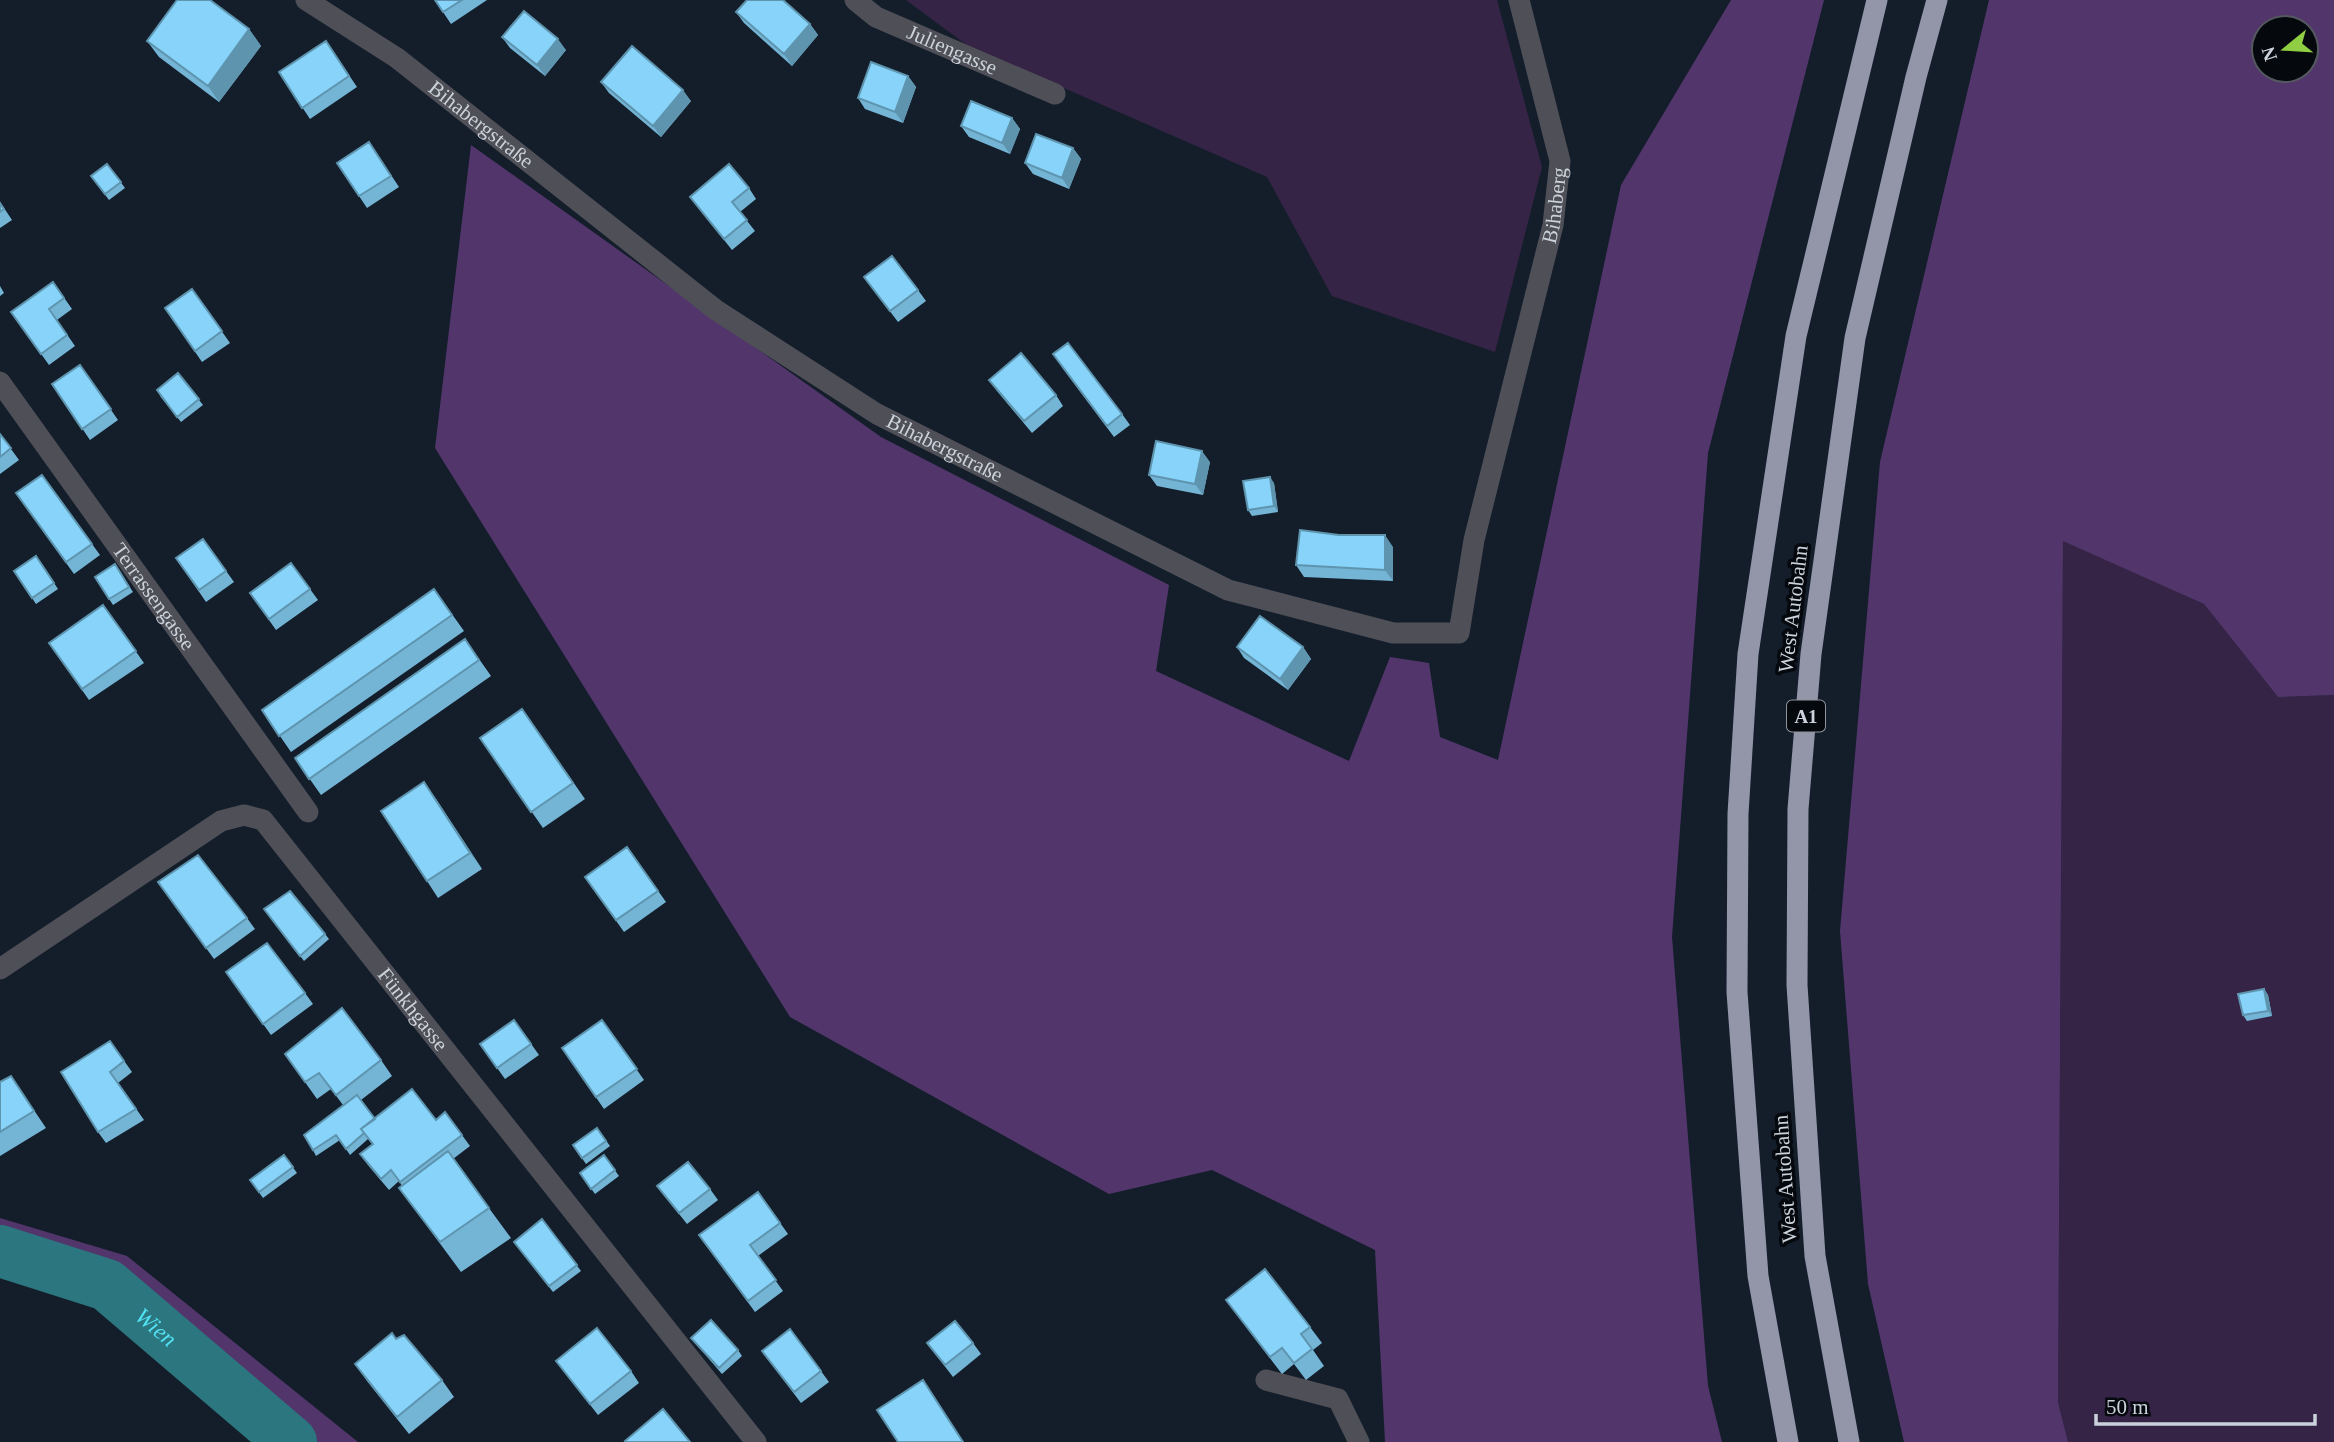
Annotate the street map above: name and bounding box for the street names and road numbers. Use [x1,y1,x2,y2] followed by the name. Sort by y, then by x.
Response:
[904,20,1001,80] street label: Juliengasse
[424,76,538,173] street label: Bihabergstraße
[1537,165,1571,246] street label: Bihaberg
[883,409,1007,487] street label: Bihabergstraße
[107,539,200,655] street label: Terrassengasse
[1773,543,1813,674] street label: West Autobahn
[1787,701,1825,732] road number: A1
[373,963,453,1056] street label: Fünkhgasse
[1769,1114,1801,1244] street label: West Autobahn

